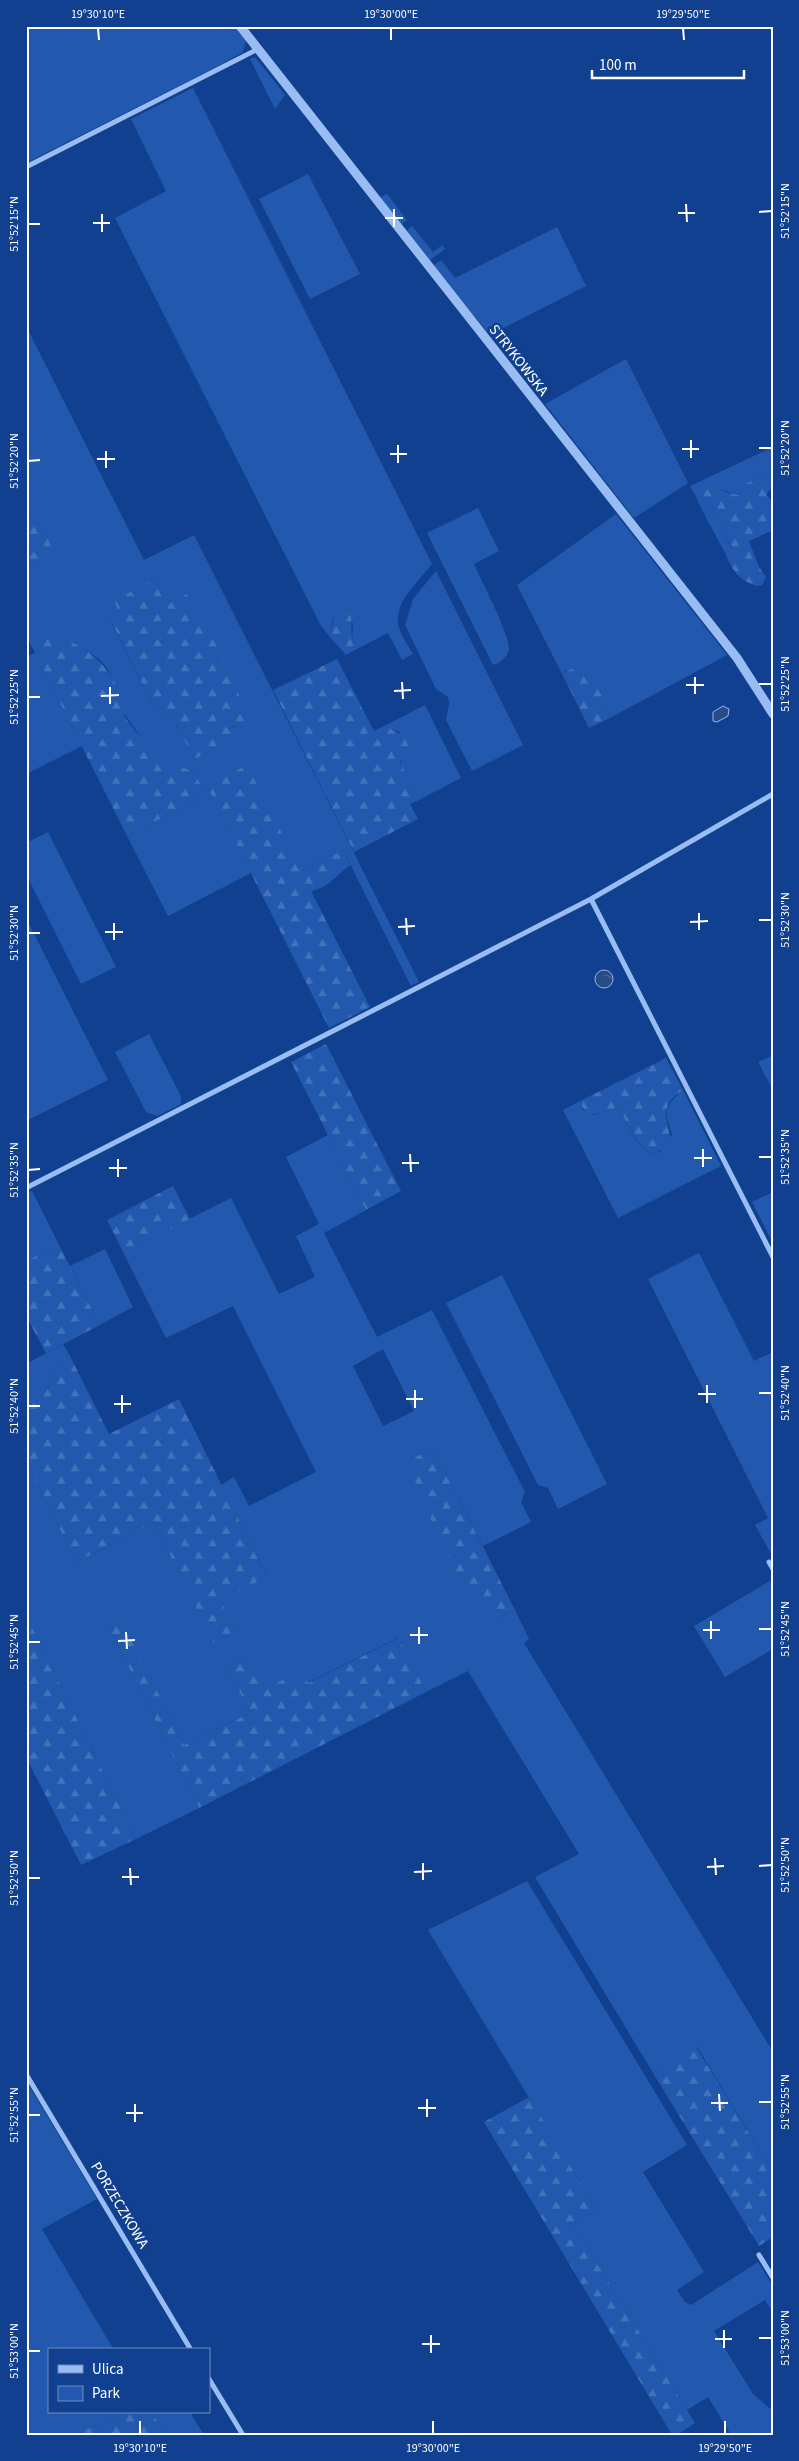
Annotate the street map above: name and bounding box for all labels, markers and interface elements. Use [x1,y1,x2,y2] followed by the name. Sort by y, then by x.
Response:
[71,6,125,23] text: 19°30'10"E
[364,6,418,23] text: 19°30'00"E
[656,6,710,23] text: 19°29'50"E
[592,48,744,80] scale bar
[599,55,637,76] text: 100 m
[777,183,794,239] text: 51°52'15"N
[6,196,23,252] text: 51°52'15"N
[484,320,554,401] street label: STRYKOWSKA
[777,420,794,476] text: 51°52'20"N
[6,433,23,489] text: 51°52'20"N
[777,656,794,712] text: 51°52'25"N
[6,669,23,725] text: 51°52'25"N
[777,892,794,948] text: 51°52'30"N
[6,905,23,961] text: 51°52'30"N
[777,1129,794,1185] text: 51°52'35"N
[6,1142,23,1198] text: 51°52'35"N
[777,1365,794,1421] text: 51°52'40"N
[6,1378,23,1434] text: 51°52'40"N
[777,1601,794,1657] text: 51°52'45"N
[6,1614,23,1670] text: 51°52'45"N
[777,1837,794,1893] text: 51°52'50"N
[6,1850,23,1906] text: 51°52'50"N
[777,2074,794,2130] text: 51°52'55"N
[6,2087,23,2143] text: 51°52'55"N
[85,2158,154,2253] street label: PORZECZKOWA
[777,2310,794,2366] text: 51°53'00"N
[6,2323,23,2379] text: 51°53'00"N
[48,2348,210,2414] legend
[92,2359,123,2380] text: Ulica
[92,2383,121,2404] text: Park
[113,2440,167,2457] text: 19°30'10"E
[406,2440,460,2457] text: 19°30'00"E
[698,2440,752,2457] text: 19°29'50"E

